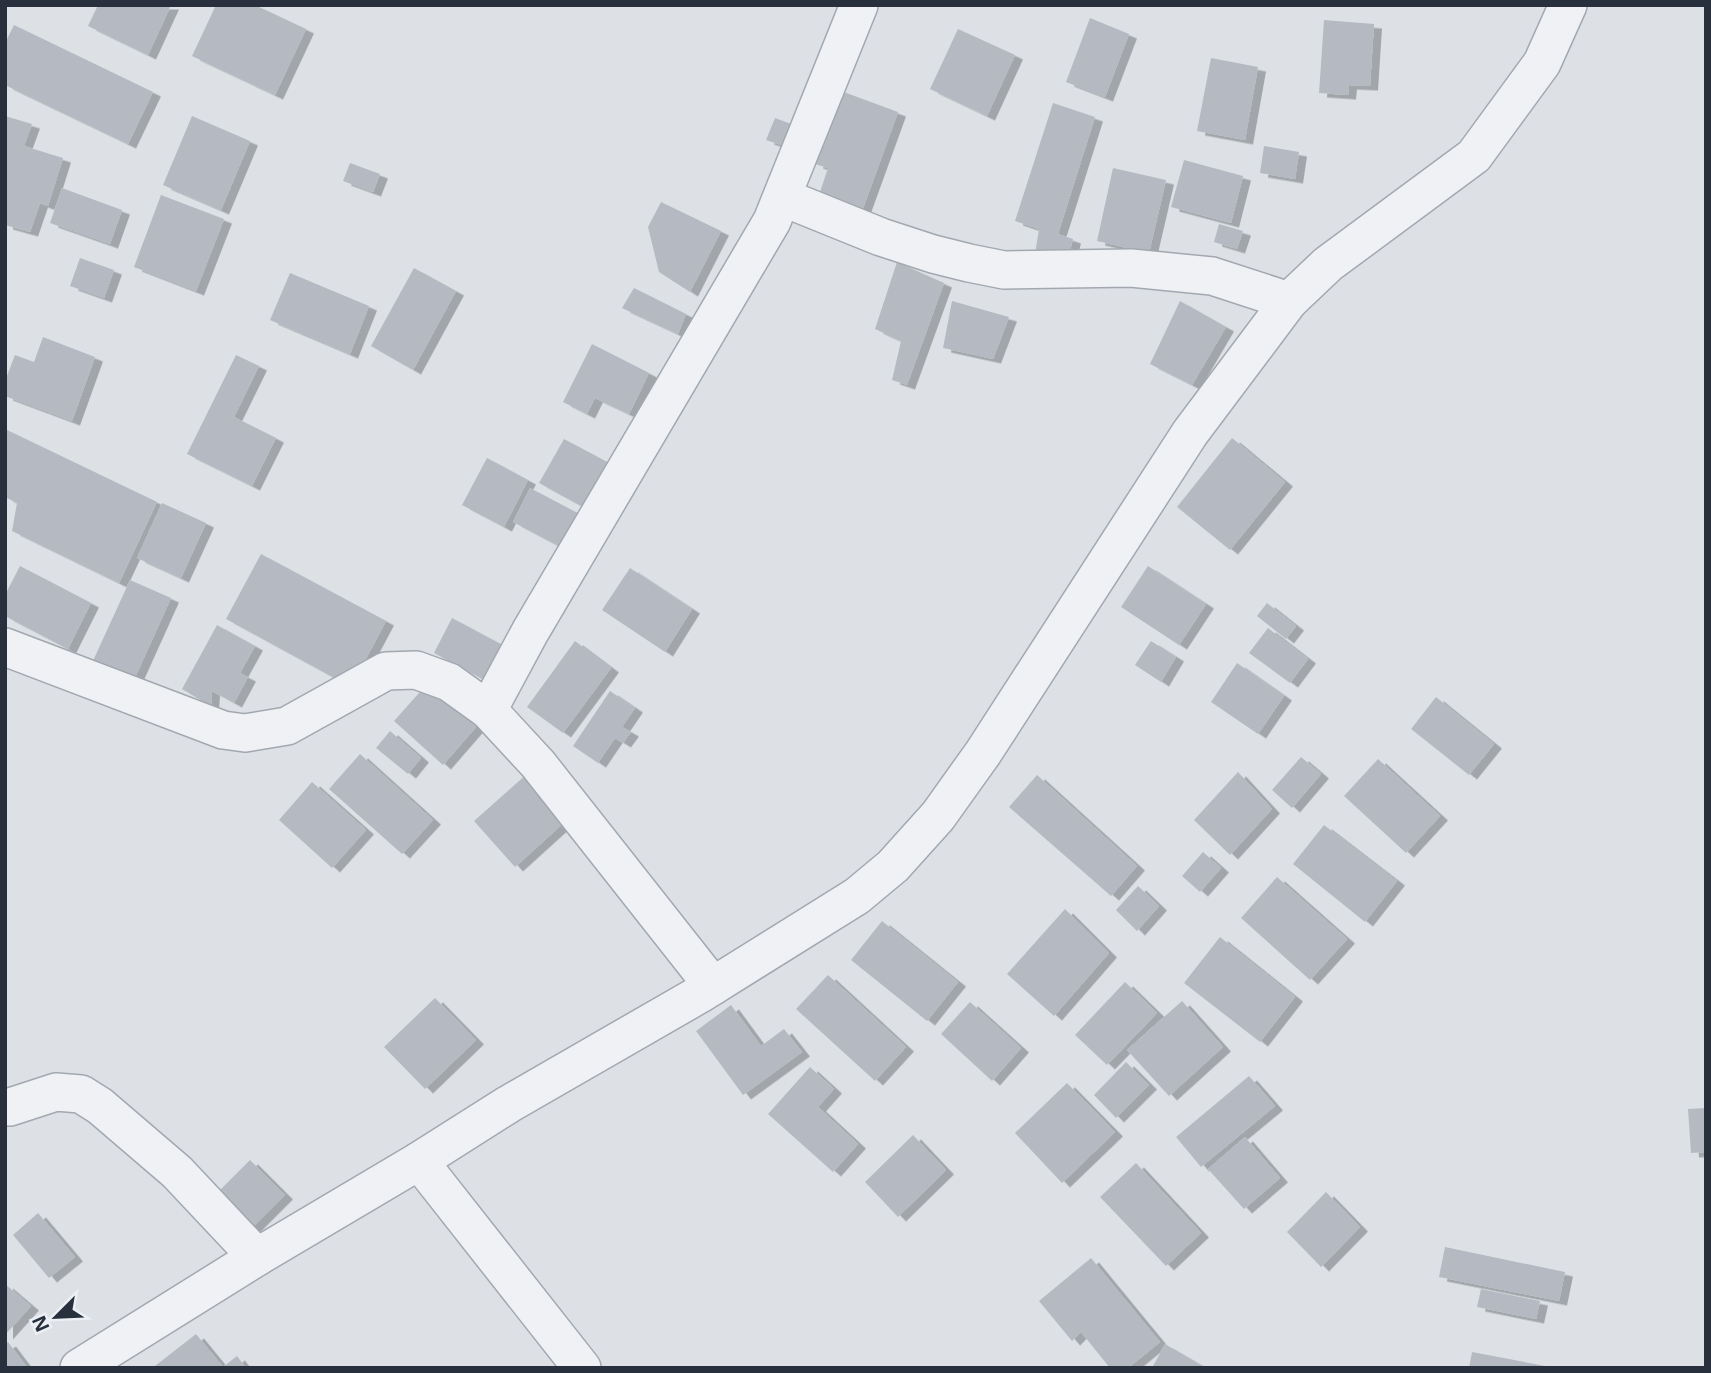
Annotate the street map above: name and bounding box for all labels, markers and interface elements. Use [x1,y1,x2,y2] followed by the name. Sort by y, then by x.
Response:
[21,1282,91,1352] north arrow
[25,1312,55,1336] text: N

